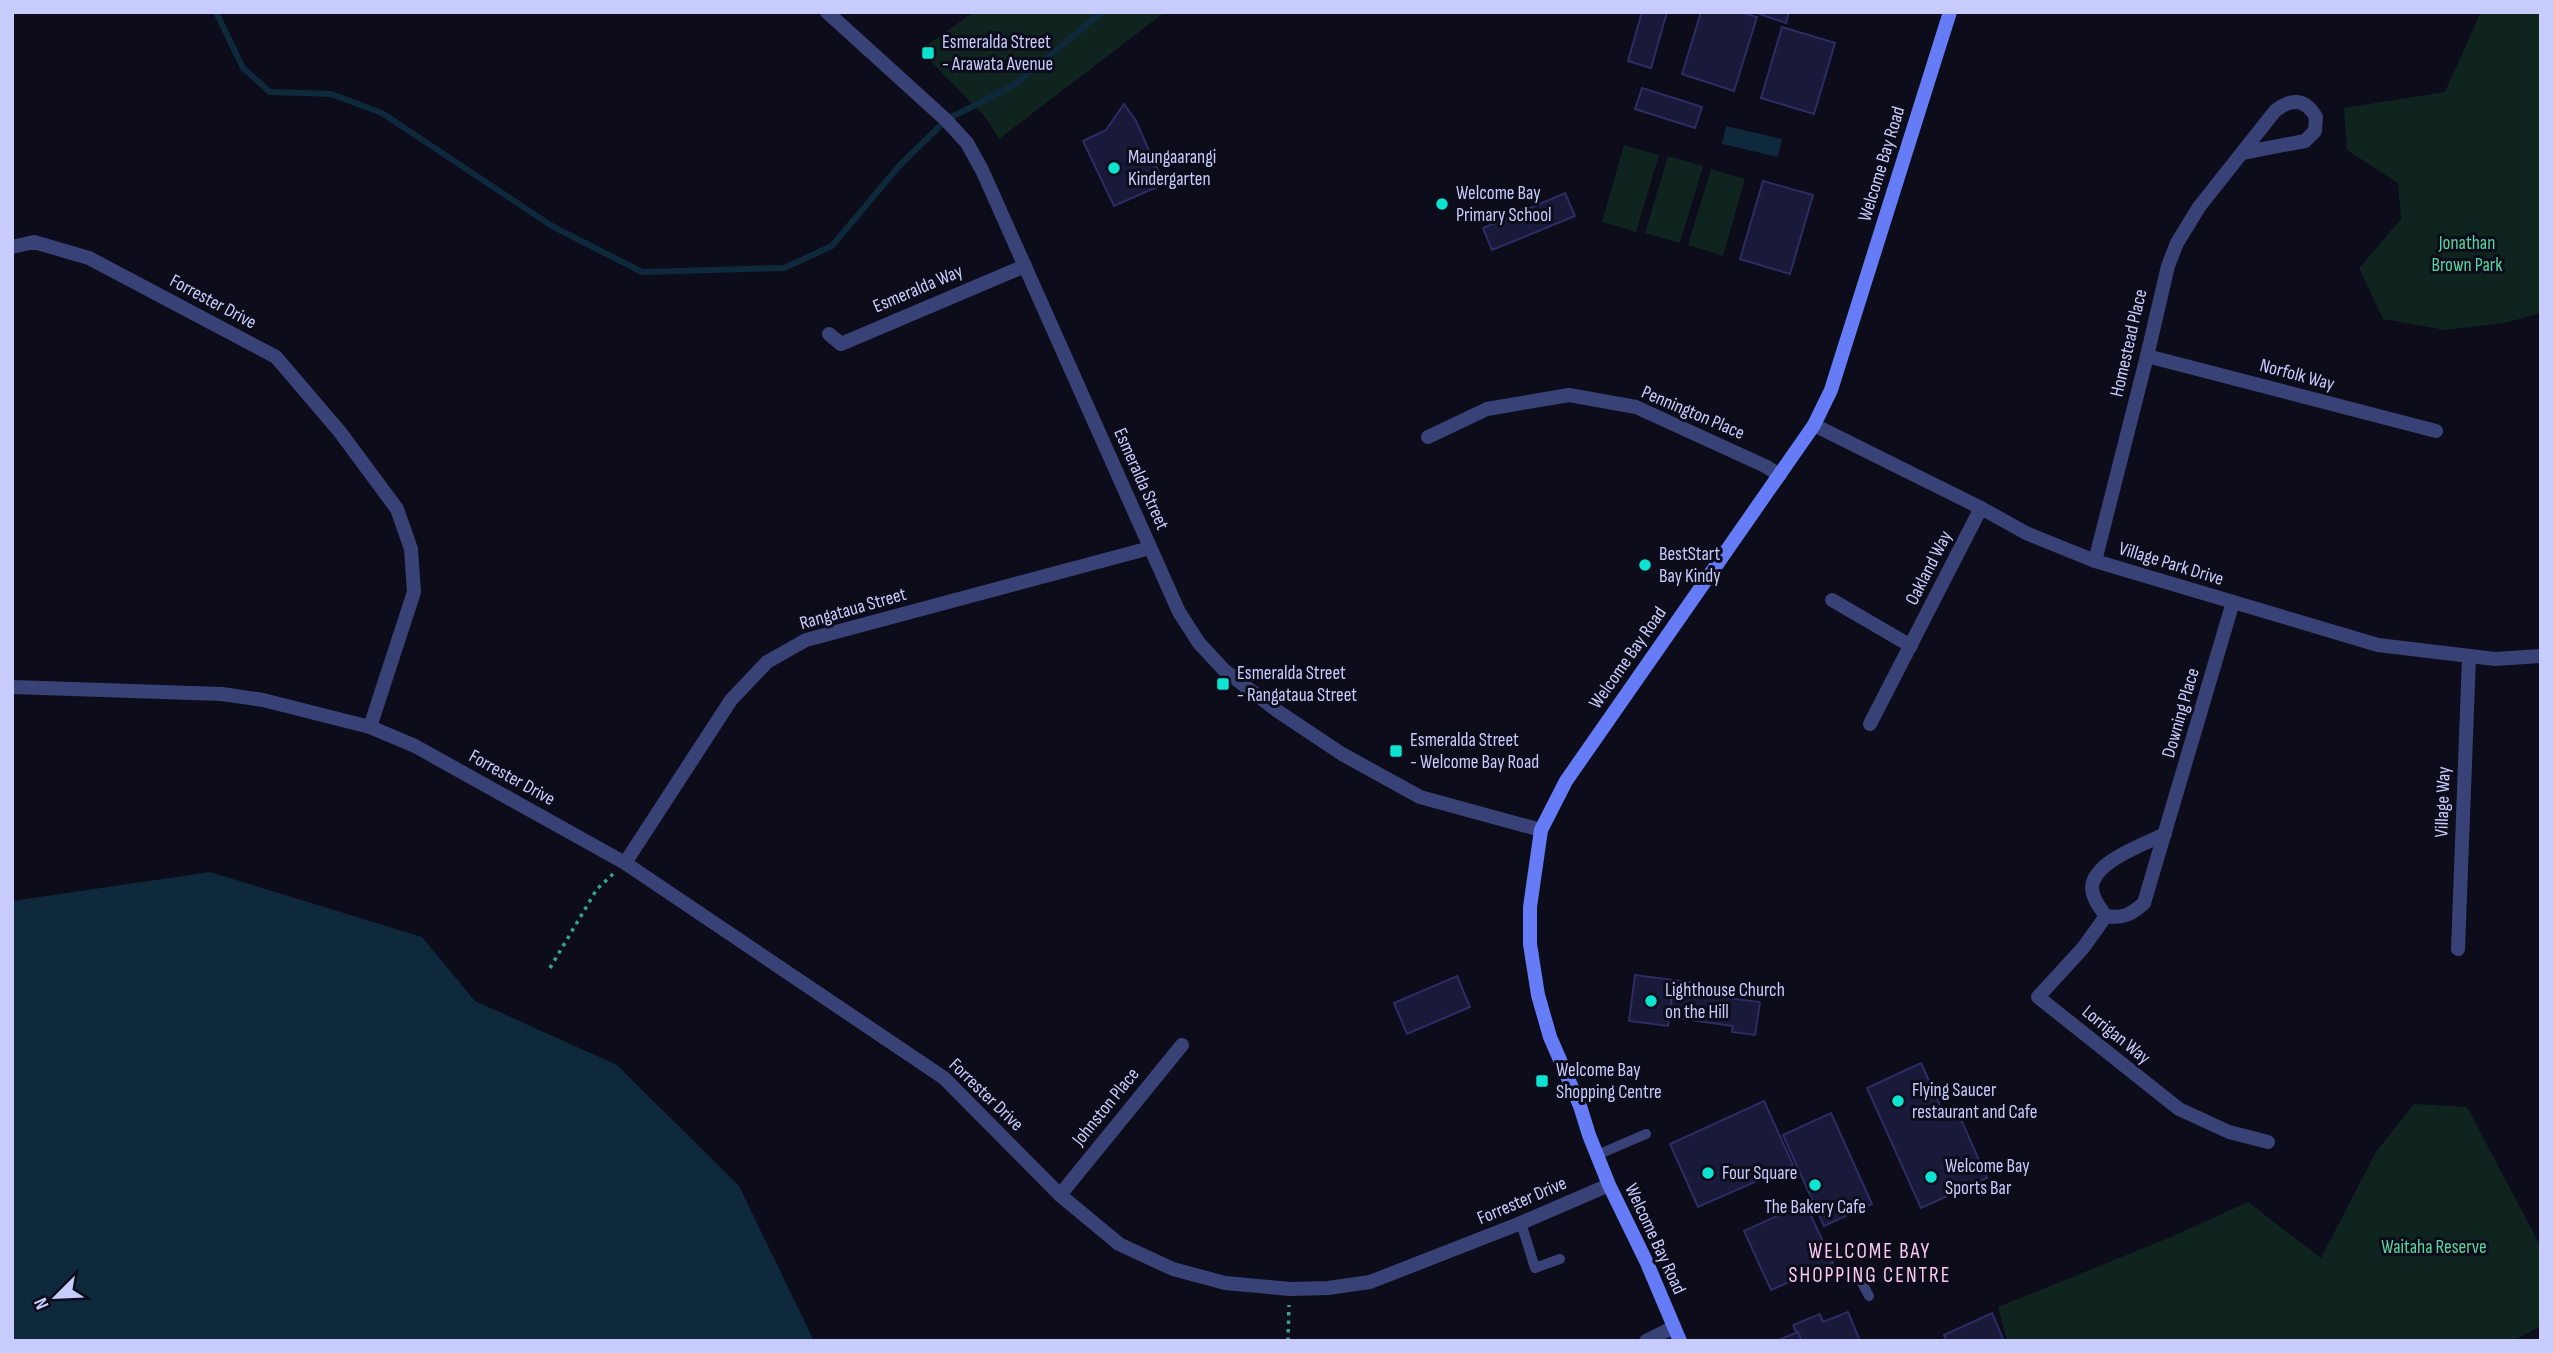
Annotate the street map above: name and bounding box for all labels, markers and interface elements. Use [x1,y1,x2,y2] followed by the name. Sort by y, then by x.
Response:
[942,31,1053,76] place label: Esmeralda Street - Arawata Avenue
[920,45,936,61] marker: Esmeralda Street - Arawata Avenue
[1854,104,1910,224] street label: Welcome Bay Road
[1128,146,1216,191] place label: Maungaarangi Kindergarten
[1106,160,1122,176] marker: Maungaarangi Kindergarten
[1456,182,1552,227] place label: Welcome Bay Primary School
[1434,196,1450,212] marker: Welcome Bay Primary School
[2431,232,2503,277] park label: Jonathan Brown Park
[870,260,967,318] street label: Esmeralda Way
[166,270,260,334] street label: Forrester Drive
[2105,287,2153,399] street label: Homestead Place
[2257,354,2338,396] street label: Norfolk Way
[1638,381,1748,445] street label: Pennington Place
[1108,425,1174,534] street label: Esmeralda Street
[1901,527,1958,609] street label: Oakland Way
[2116,537,2226,591] street label: Village Park Drive
[1659,543,1721,588] place label: BestStart Bay Kindy
[1637,557,1653,573] marker: BestStart Bay Kindy
[797,583,909,635] street label: Rangataua Street
[1584,603,1672,713] street label: Welcome Bay Road
[1237,662,1357,707] place label: Esmeralda Street - Rangataua Street
[2157,665,2205,761] street label: Downing Place
[1215,676,1231,692] marker: Esmeralda Street - Rangataua Street
[1410,729,1539,774] place label: Esmeralda Street - Welcome Bay Road
[1388,743,1404,759] marker: Esmeralda Street - Welcome Bay Road
[465,745,559,811] street label: Forrester Drive
[2430,765,2456,838] street label: Village Way
[1665,979,1785,1024] place label: Lighthouse Church on the Hill
[1643,993,1659,1009] marker: Lighthouse Church on the Hill
[2077,1000,2155,1070] street label: Lorrigan Way
[944,1054,1028,1136] street label: Forrester Drive
[1556,1059,1662,1104] place label: Welcome Bay Shopping Centre
[1067,1063,1144,1151] street label: Johnston Place
[1534,1073,1550,1089] marker: Welcome Bay Shopping Centre
[1912,1079,2037,1124] place label: Flying Saucer restaurant and Cafe
[1890,1093,1906,1109] marker: Flying Saucer restaurant and Cafe
[1945,1155,2030,1200] place label: Welcome Bay Sports Bar
[1722,1162,1797,1185] place label: Four Square
[1700,1165,1716,1181] marker: Four Square
[1923,1169,1939,1185] marker: Welcome Bay Sports Bar
[1474,1172,1570,1230] street label: Forrester Drive
[1807,1177,1823,1193] marker: The Bakery Cafe
[1619,1180,1691,1298] street label: Welcome Bay Road
[1764,1196,1866,1219] place label: The Bakery Cafe
[2381,1236,2487,1259] park label: Waitaha Reserve
[1789,1239,1951,1288] district label: WELCOME BAY SHOPPING CENTRE
[21,1262,91,1332] north arrow
[29,1294,54,1313] text: N

